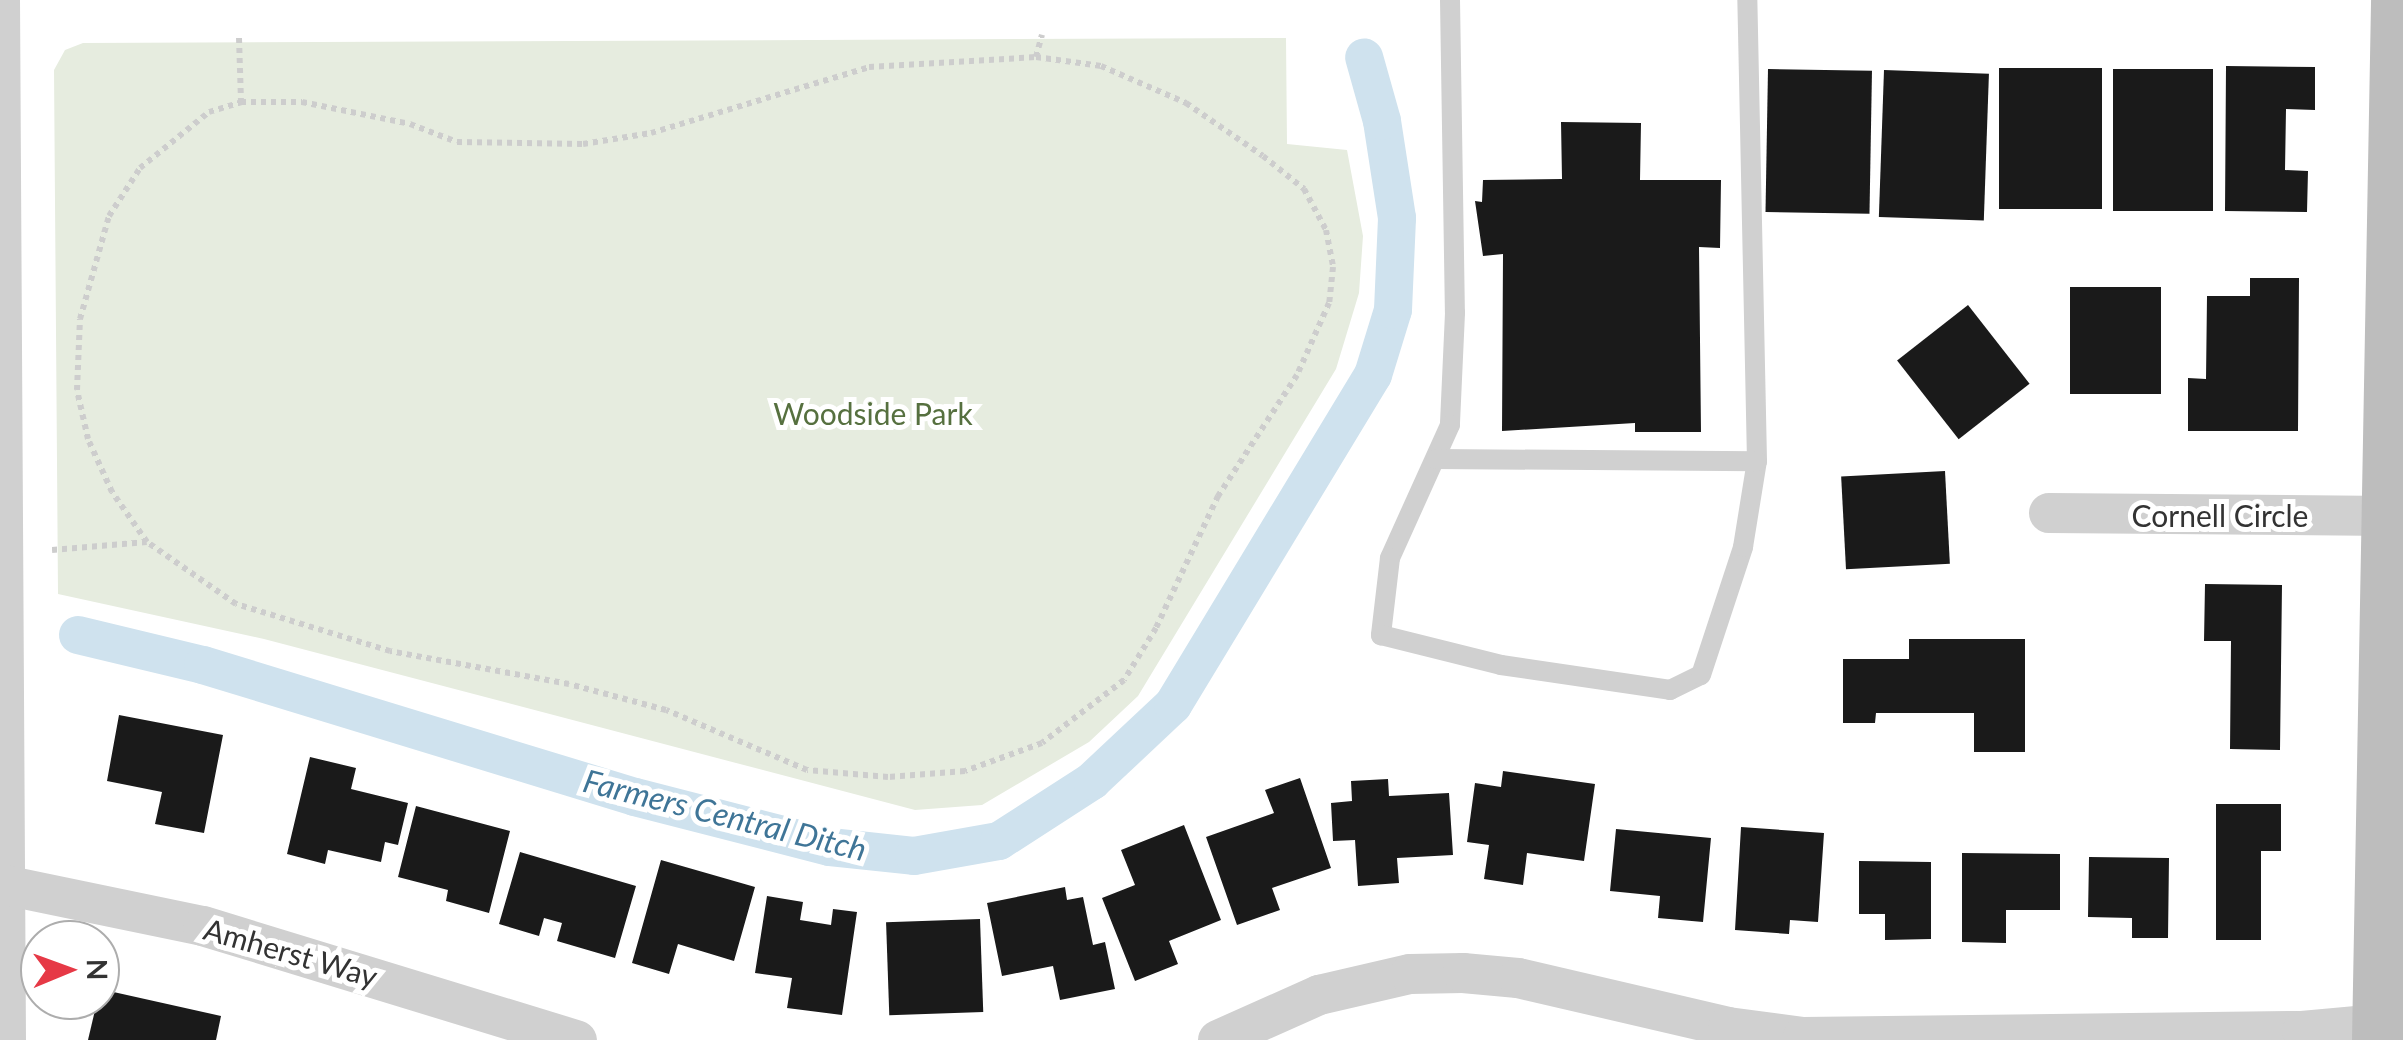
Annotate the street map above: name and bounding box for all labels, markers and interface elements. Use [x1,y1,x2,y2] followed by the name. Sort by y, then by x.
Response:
[773,395,973,431] park label: Woodside Park
[2132,497,2308,533] street label: Cornell Circle
[580,761,870,869] water label: Farmers Central Ditch
[200,910,382,994] street label: Amherst Way
[20,920,120,1020] north arrow
[81,958,115,981] text: N

